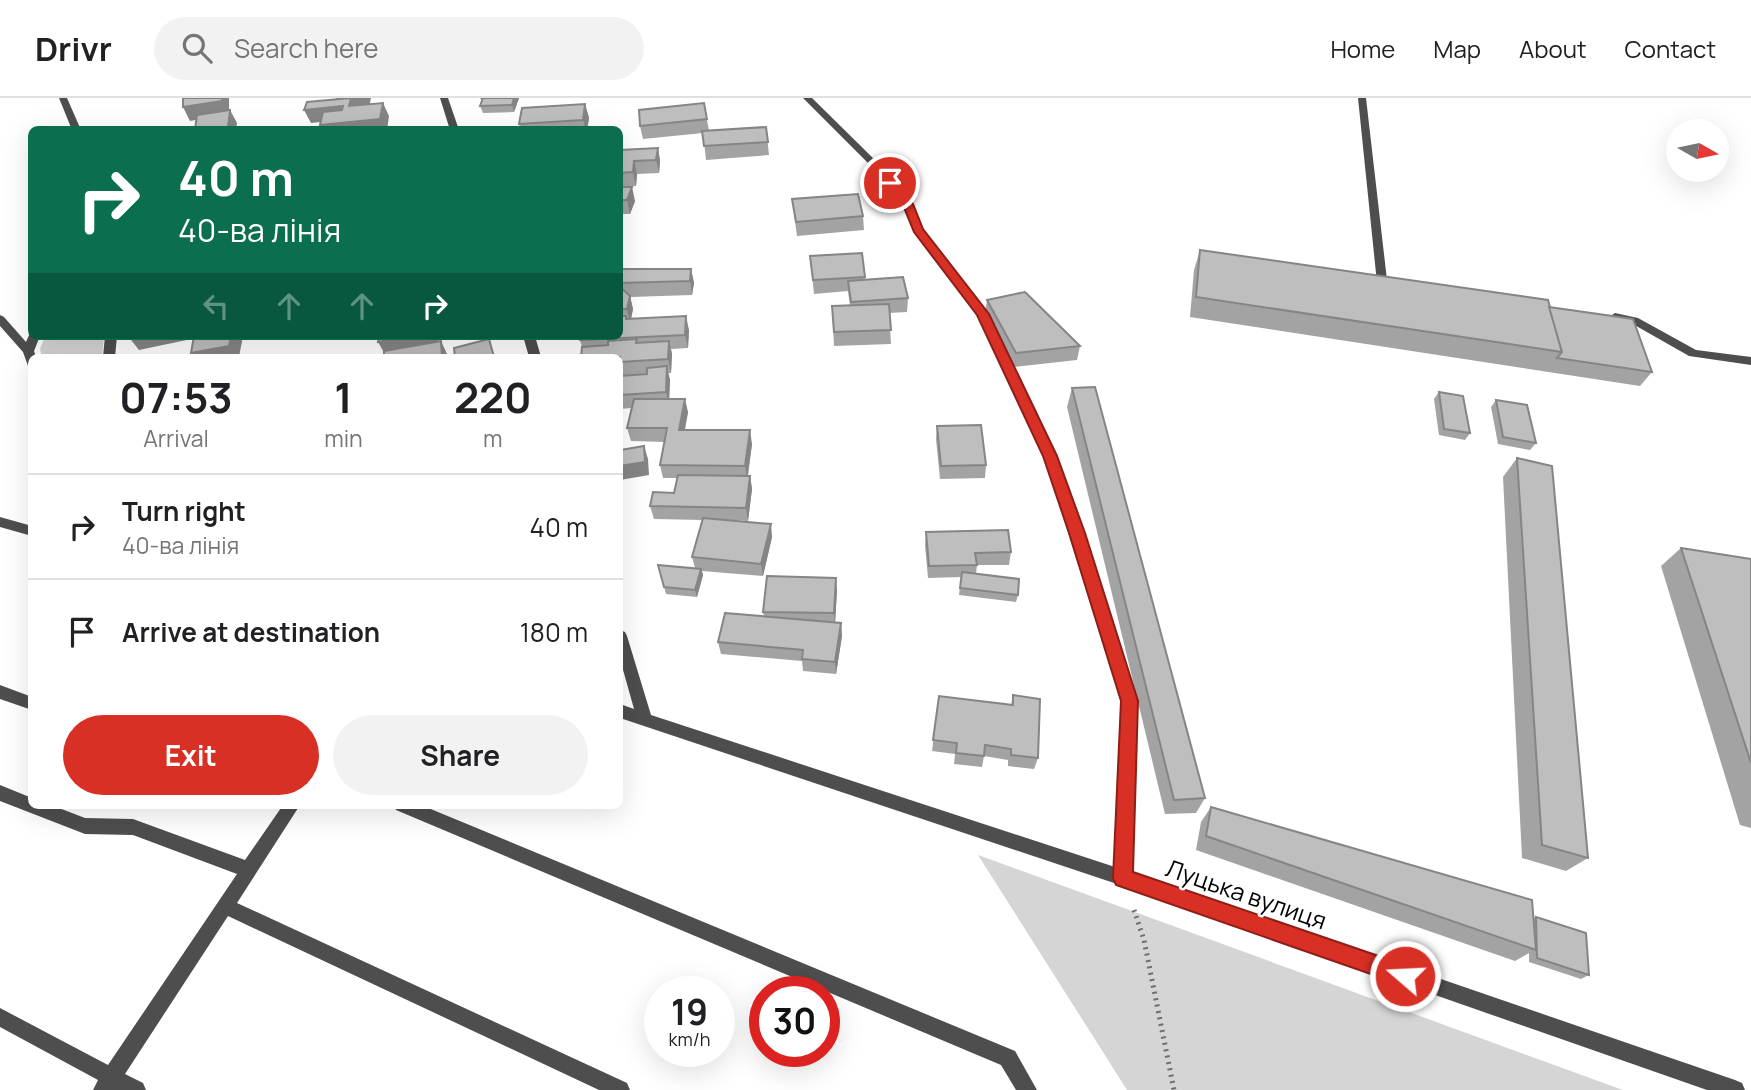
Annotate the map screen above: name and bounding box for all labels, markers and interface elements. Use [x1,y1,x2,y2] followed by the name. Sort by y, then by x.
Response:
[154,17,644,80] search box
[35,26,112,71] text: Drivr
[178,29,216,67] icon: search
[234,30,378,66] text: Search here
[1330,32,1395,65] text: Home
[1433,32,1481,65] text: Map
[1519,32,1587,65] text: About
[1625,32,1716,65] text: Contact
[1666,119,1729,182] north arrow
[1666,119,1729,182] map controls
[178,144,294,211] text: 40 m
[860,153,920,213] pin
[63,154,154,245] icon: right
[871,164,909,202] icon: arrive
[178,208,341,252] text: 40-ва лінія
[197,287,235,325] icon: left
[270,287,308,325] icon: ahead
[343,287,381,325] icon: ahead
[416,287,454,325] icon: right
[119,368,233,426] text: 07:53
[334,368,353,426] text: 1
[454,368,532,426] text: 220
[143,422,209,454] text: Arrival
[324,422,363,454] text: min
[483,422,503,454] text: m
[122,493,246,529] text: Turn right
[63,508,101,546] icon: right
[530,509,588,545] text: 40 m
[122,529,239,561] text: 40-ва лінія
[63,613,101,651] icon: arrive
[122,614,380,650] text: Arrive at destination
[520,614,588,650] text: 180 m
[63,715,319,795] button: Exit
[333,715,588,795] button: Share
[1162,851,1331,936] street label: Луцька вулиця
[1368,939,1442,1013] position arrow
[749,976,840,1067] speed limit sign: 30
[671,988,708,1036] text: 19
[669,1027,710,1051] text: km/h

